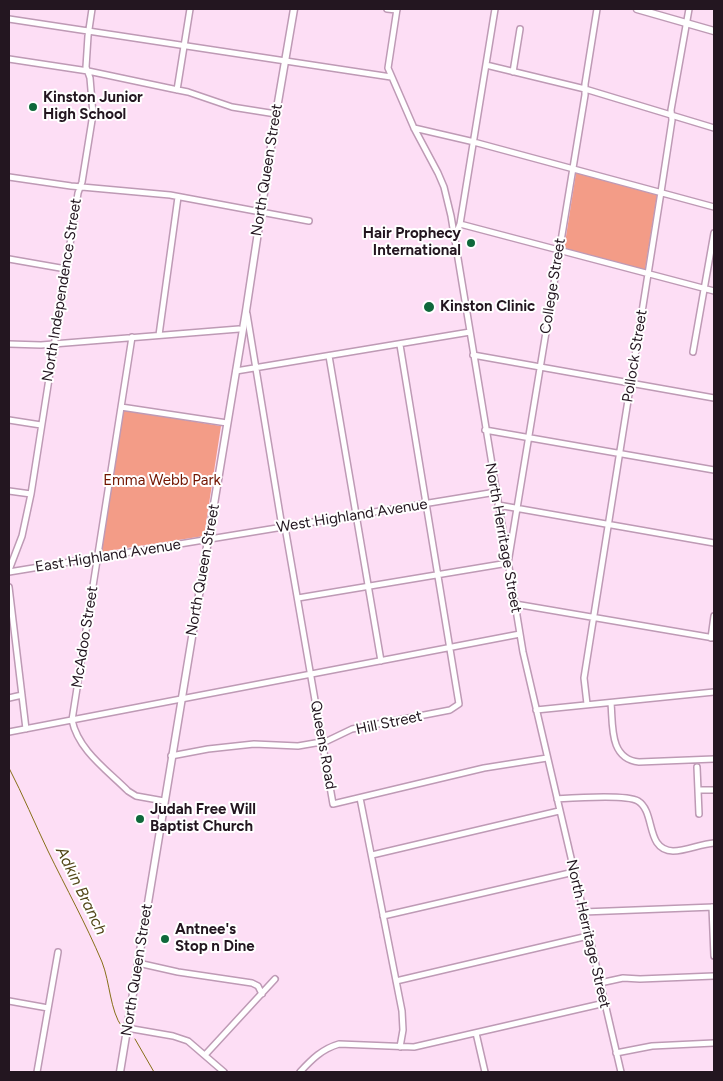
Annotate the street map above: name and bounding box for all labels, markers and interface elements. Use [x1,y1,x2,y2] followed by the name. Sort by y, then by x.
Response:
[43,89,143,124] place label: Kinston Junior High School
[27,101,39,113] marker: Kinston Junior High School
[248,103,286,237] street label: North Queen Street
[39,197,85,383] street label: North Independence Street
[363,225,461,260] place label: Hair Prophecy International
[465,237,477,249] marker: Hair Prophecy International
[537,237,569,335] street label: College Street
[440,298,535,316] place label: Kinston Clinic
[422,300,436,314] marker: Kinston Clinic
[619,308,651,404] street label: Pollock Street
[481,462,525,614] street label: North Herritage Street
[103,472,221,490] park label: Emma Webb Park
[275,495,429,537] street label: West Highland Avenue
[183,503,223,637] street label: North Queen Street
[34,536,182,576] street label: East Highland Avenue
[68,585,102,689] street label: McAdoo Street
[306,699,340,791] street label: Queens Road
[354,707,424,739] street label: Hill Street
[150,801,256,836] place label: Judah Free Will Baptist Church
[134,813,146,825] marker: Judah Free Will Baptist Church
[51,844,111,938] water label: Adkin Branch
[562,858,614,1010] street label: North Herritage Street
[118,903,156,1037] street label: North Queen Street
[175,921,255,956] place label: Antnee's Stop n Dine
[159,933,171,945] marker: Antnee's Stop n Dine

